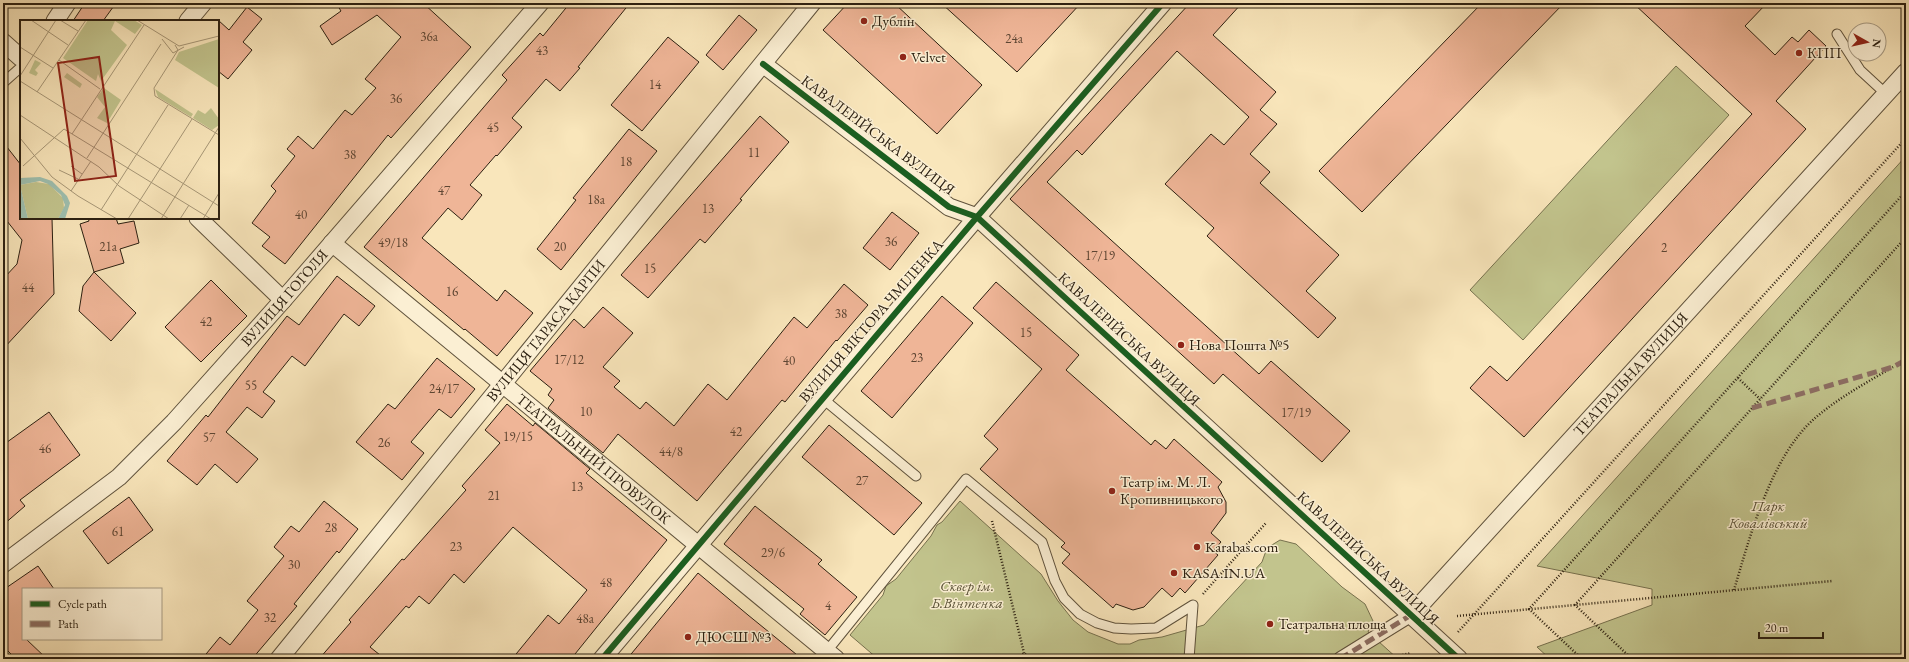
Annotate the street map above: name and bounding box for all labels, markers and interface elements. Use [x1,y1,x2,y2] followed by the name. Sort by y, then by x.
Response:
[872,11,915,30] place label: Дублін
[859,16,869,26] marker: Дублін
[20,20,219,219] inset map
[1847,22,1887,62] north arrow
[420,28,439,45] house number: 36а
[1005,30,1024,47] house number: 24а
[1869,38,1884,49] text: N
[536,42,548,59] house number: 43
[1807,43,1842,62] place label: КПП
[911,47,946,66] place label: Velvet
[1794,48,1804,58] marker: КПП
[898,52,908,62] marker: Velvet
[798,71,959,199] street label: КАВАЛЕРІЙСЬКА ВУЛИЦЯ
[649,76,662,93] house number: 14
[390,90,402,107] house number: 36
[487,119,499,136] house number: 45
[748,144,760,161] house number: 11
[344,146,356,163] house number: 38
[620,153,632,170] house number: 18
[438,182,451,199] house number: 47
[587,191,606,208] house number: 18а
[702,200,714,217] house number: 13
[295,206,307,223] house number: 40
[885,233,897,250] house number: 36
[378,234,408,251] house number: 49/18
[795,235,947,406] street label: ВУЛИЦЯ ВІКТОРА ЧМІЛЕНКА
[99,238,118,255] house number: 21а
[554,238,566,255] house number: 20
[1661,239,1668,256] house number: 2
[236,245,332,350] street label: ВУЛИЦЯ ГОГОЛЯ
[1085,247,1116,264] house number: 17/19
[482,255,609,405] street label: ВУЛИЦЯ ТАРАСА КАРПИ
[644,260,656,277] house number: 15
[1054,268,1204,410] street label: КАВАЛЕРІЙСЬКА ВУЛИЦЯ
[22,279,35,296] house number: 44
[446,283,458,300] house number: 16
[835,305,847,322] house number: 38
[1569,308,1691,440] street label: ТЕАТРАЛЬНА ВУЛИЦЯ
[200,313,213,330] house number: 42
[1020,324,1032,341] house number: 15
[1189,335,1290,354] place label: Нова Пошта №5
[1176,340,1186,350] marker: Нова Пошта №5
[911,349,923,366] house number: 23
[554,351,585,368] house number: 17/12
[783,352,795,369] house number: 40
[245,377,257,394] house number: 55
[429,380,460,397] house number: 24/17
[513,389,675,528] street label: ТЕАТРАЛЬНИЙ ПРОВУЛОК
[580,403,592,420] house number: 10
[1281,404,1312,421] house number: 17/19
[730,423,743,440] house number: 42
[503,428,533,445] house number: 19/15
[203,429,216,446] house number: 57
[378,434,390,451] house number: 26
[39,440,51,457] house number: 46
[659,443,683,460] house number: 44/8
[856,472,869,489] house number: 27
[1120,472,1223,508] place label: Театр ім. М. Л. Кропивницького
[571,478,583,495] house number: 13
[1107,486,1117,496] marker: Театр ім. М. Л. Кропивницького
[488,487,500,504] house number: 21
[1293,487,1443,629] street label: КАВАЛЕРІЙСЬКА ВУЛИЦЯ
[1727,496,1808,532] park label: Парк Ковалівський
[325,519,337,536] house number: 28
[112,523,124,540] house number: 61
[1205,537,1279,556] place label: Karabas.com
[450,538,462,555] house number: 23
[1192,542,1202,552] marker: Karabas.com
[761,544,785,561] house number: 29/6
[288,556,300,573] house number: 30
[1182,563,1266,582] place label: KASA.IN.UA
[1169,568,1179,578] marker: KASA.IN.UA
[600,574,612,591] house number: 48
[930,576,1003,612] park label: Сквер ім. Б.Вінтенка
[22,588,162,640] legend
[58,596,107,612] text: Cycle path
[825,597,832,614] house number: 4
[264,609,277,626] house number: 32
[576,610,595,627] house number: 48а
[1278,614,1386,633] place label: Театральна площа
[1759,614,1823,640] scale bar
[58,616,79,632] text: Path
[1265,619,1275,629] marker: Театральна площа
[1765,620,1789,636] text: 20 m
[696,627,771,646] place label: ДЮСШ №3
[683,632,693,642] marker: ДЮСШ №3

